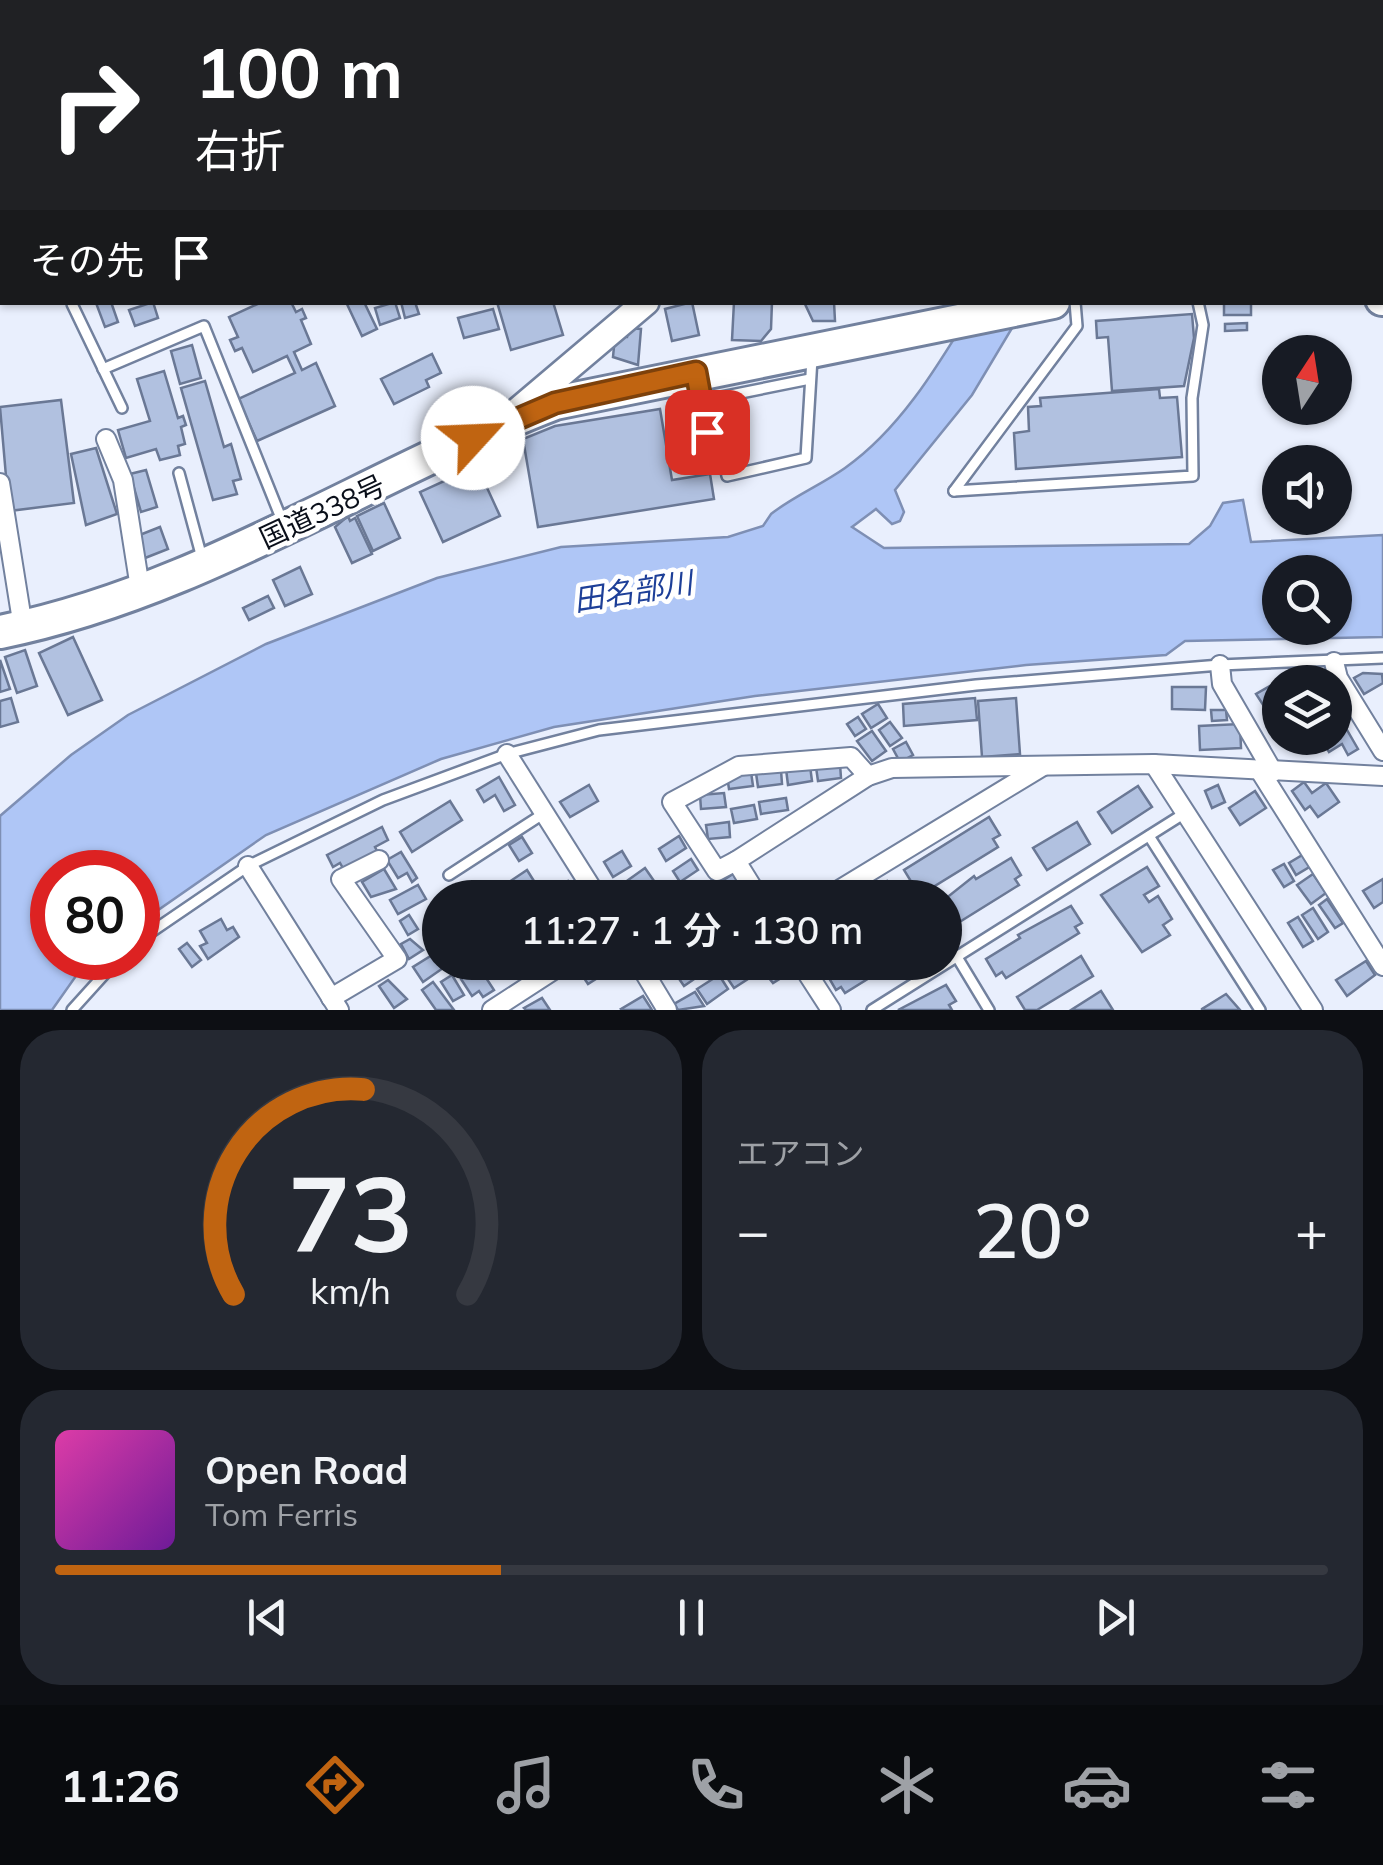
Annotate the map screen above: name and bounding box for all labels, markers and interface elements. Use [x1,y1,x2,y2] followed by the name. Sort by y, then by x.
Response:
[195,28,403,116] text: 100 m
[30,40,160,170] icon: right
[195,122,285,178] text: 右折
[164,230,219,285] icon: arrive
[30,236,144,284] text: その先
[1262,335,1352,425] north arrow
[1262,335,1352,755] map controls
[421,386,525,490] position arrow
[665,390,750,475] pin
[680,405,735,460] icon: arrive
[1262,445,1352,535] button: sound
[254,467,390,555] street label: 国道338号
[1262,555,1352,645] button: search
[571,562,698,619] water label: 田名部川
[1262,665,1352,755] button: layers
[30,850,160,980] speed limit sign: 80
[521,906,863,954] text: 11:27 · 1 分 · 130 m
[737,1133,865,1173] text: エアコン
[288,1147,413,1278] text: 73
[973,1183,1091,1277] text: 20°
[737,1196,770,1265] text: −
[1295,1196,1328,1265] text: +
[310,1268,391,1313] text: km/h
[205,1446,408,1494] text: Open Road
[205,1494,358,1534] text: Tom Ferris
[240,1590,295,1645] icon: previous
[664,1590,719,1645] icon: pause
[1088,1590,1143,1645] icon: next
[300,1750,370,1820] icon: directions
[491,1750,561,1820] icon: music
[681,1750,751,1820] icon: phone
[872,1750,942,1820] icon: climate
[1062,1750,1132,1820] icon: car
[1253,1750,1323,1820] icon: filters
[60,1757,179,1813] text: 11:26

